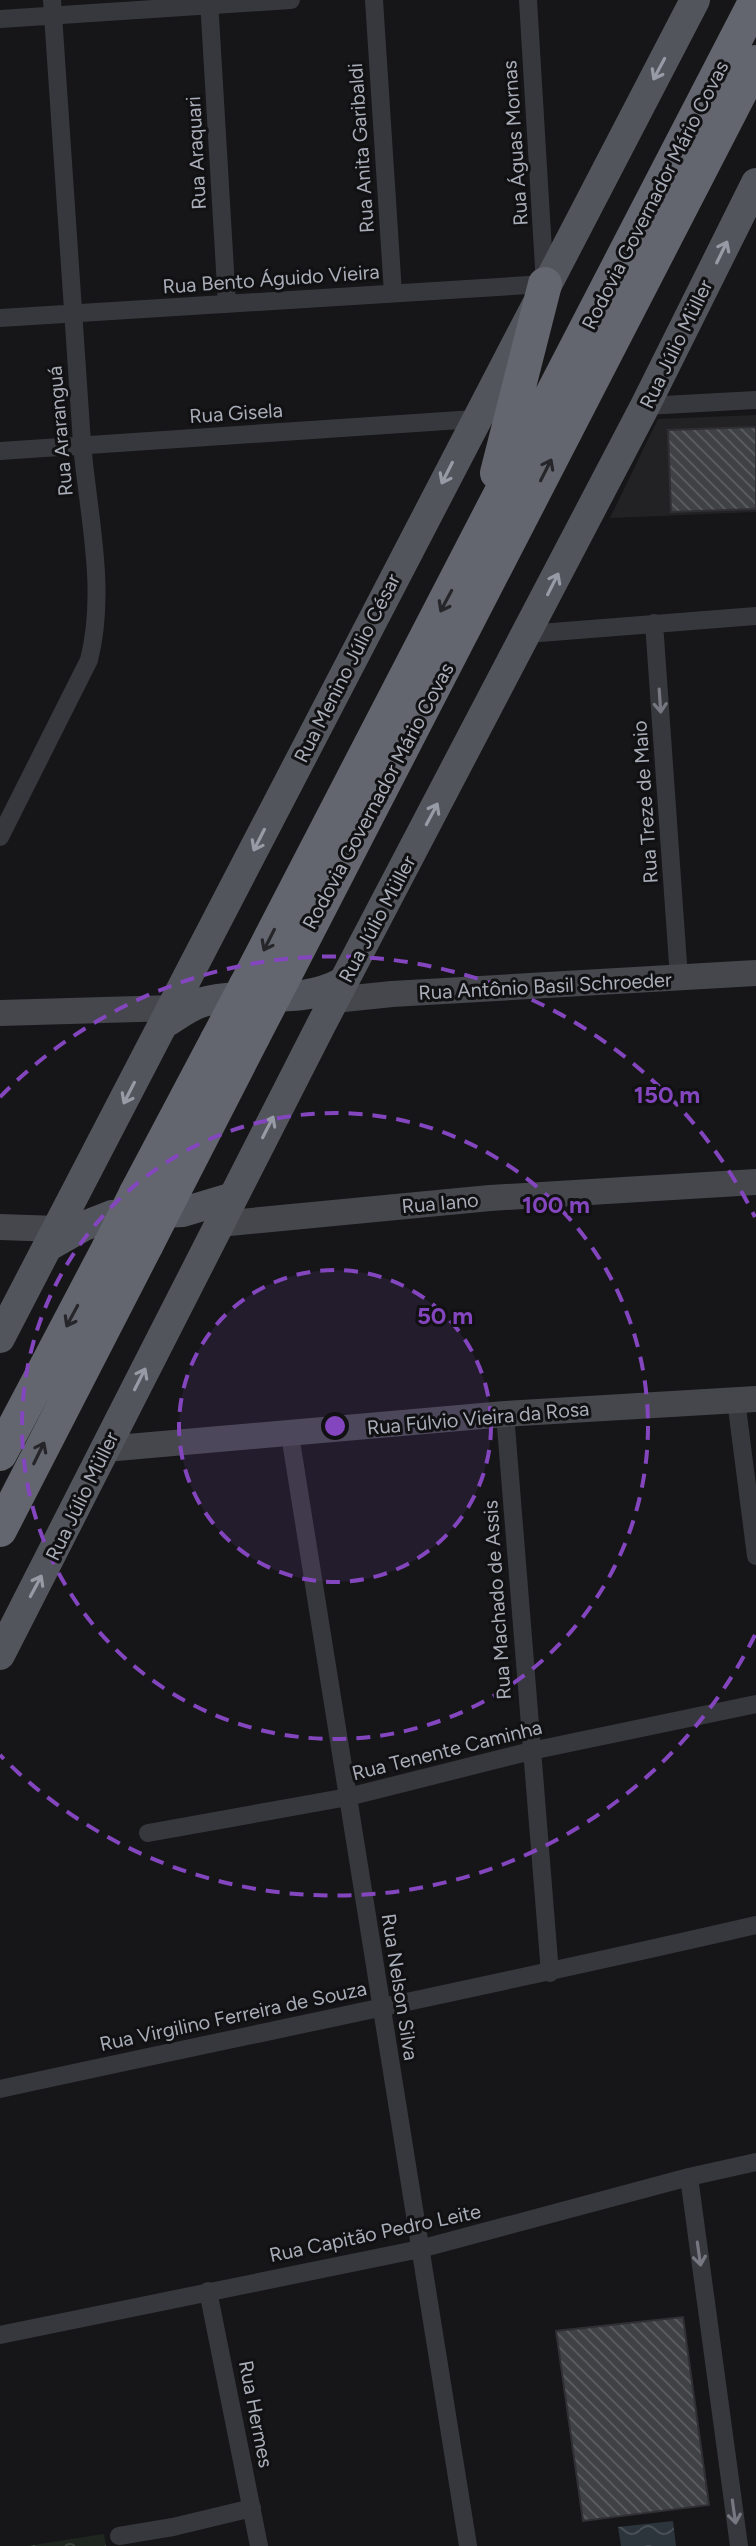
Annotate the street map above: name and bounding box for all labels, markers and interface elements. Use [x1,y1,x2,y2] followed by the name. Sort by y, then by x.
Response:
[577,57,733,333] street label: Rodovia Governador Mário Covas
[650,57,666,81] one-way arrow
[497,60,533,226] street label: Rua Águas Mornas
[343,62,379,234] street label: Rua Anita Garibaldi
[181,96,211,210] street label: Rua Araquari
[714,241,730,265] one-way arrow
[162,259,380,299] street label: Rua Bento Águido Vieira
[634,275,718,412] street label: Rua Júlio Müller
[42,365,78,497] street label: Rua Araranguá
[189,398,283,428] street label: Rua Gisela
[539,459,555,483] one-way arrow
[439,461,455,485] one-way arrow
[289,569,405,766] street label: Rua Menino Júlio César
[546,573,562,596] one-way arrow
[438,588,454,612] one-way arrow
[297,659,459,933] street label: Rodovia Governador Mário Covas
[653,687,668,714] one-way arrow
[627,720,663,884] street label: Rua Treze de Maio
[424,803,440,826] one-way arrow
[250,828,266,852] one-way arrow
[333,851,421,987] street label: Rua Júlio Müller
[261,928,277,952] one-way arrow
[418,967,673,1005] street label: Rua Antônio Basil Schroeder
[120,1080,136,1104] one-way arrow
[634,1080,700,1109] text: 150 m
[261,1116,276,1140] one-way arrow
[400,1188,480,1218] street label: Rua Iano
[522,1190,590,1219] text: 100 m
[417,1301,473,1330] text: 50 m
[64,1304,80,1328] one-way arrow
[133,1368,149,1392] one-way arrow
[366,1396,590,1440] street label: Rua Fúlvio Vieira da Rosa
[321,1412,349,1440] centre of rings
[40,1427,124,1564] street label: Rua Júlio Müller
[32,1442,47,1466] one-way arrow
[478,1499,516,1701] street label: Rua Machado de Assis
[29,1575,45,1599] one-way arrow
[350,1715,544,1785] street label: Rua Tenente Caminha
[377,1912,423,2062] street label: Rua Nelson Silva
[97,1976,369,2056] street label: Rua Virgilino Ferreira de Souza
[267,2199,483,2267] street label: Rua Capitão Pedro Leite
[692,2240,707,2267] one-way arrow
[234,2358,278,2470] street label: Rua Hermes
[727,2499,742,2524] one-way arrow

